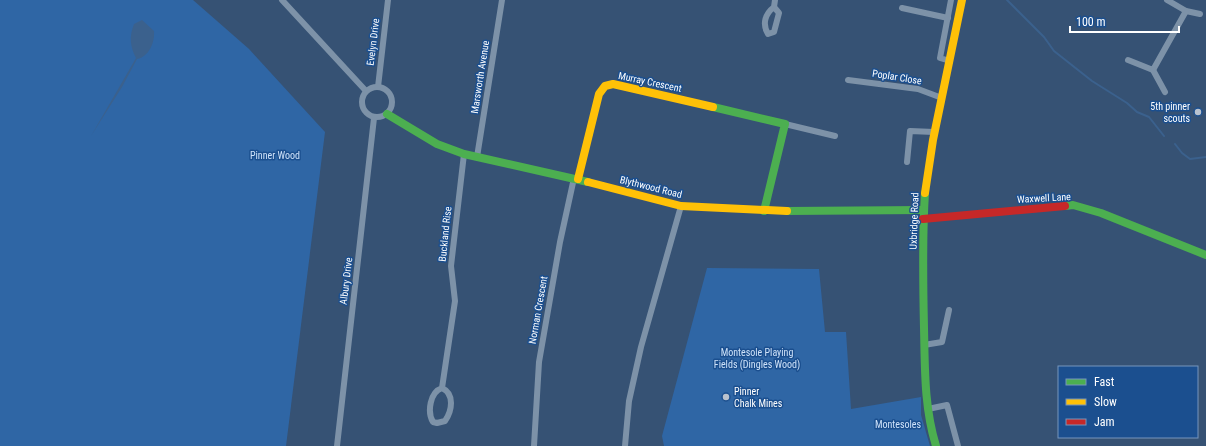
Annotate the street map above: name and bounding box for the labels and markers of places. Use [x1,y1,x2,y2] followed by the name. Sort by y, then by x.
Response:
[1150,101,1190,124] place label: 5th pinner scouts
[1193,107,1203,117] marker: 5th pinner scouts
[734,386,783,409] place label: Pinner Chalk Mines
[721,392,731,402] marker: Pinner Chalk Mines

